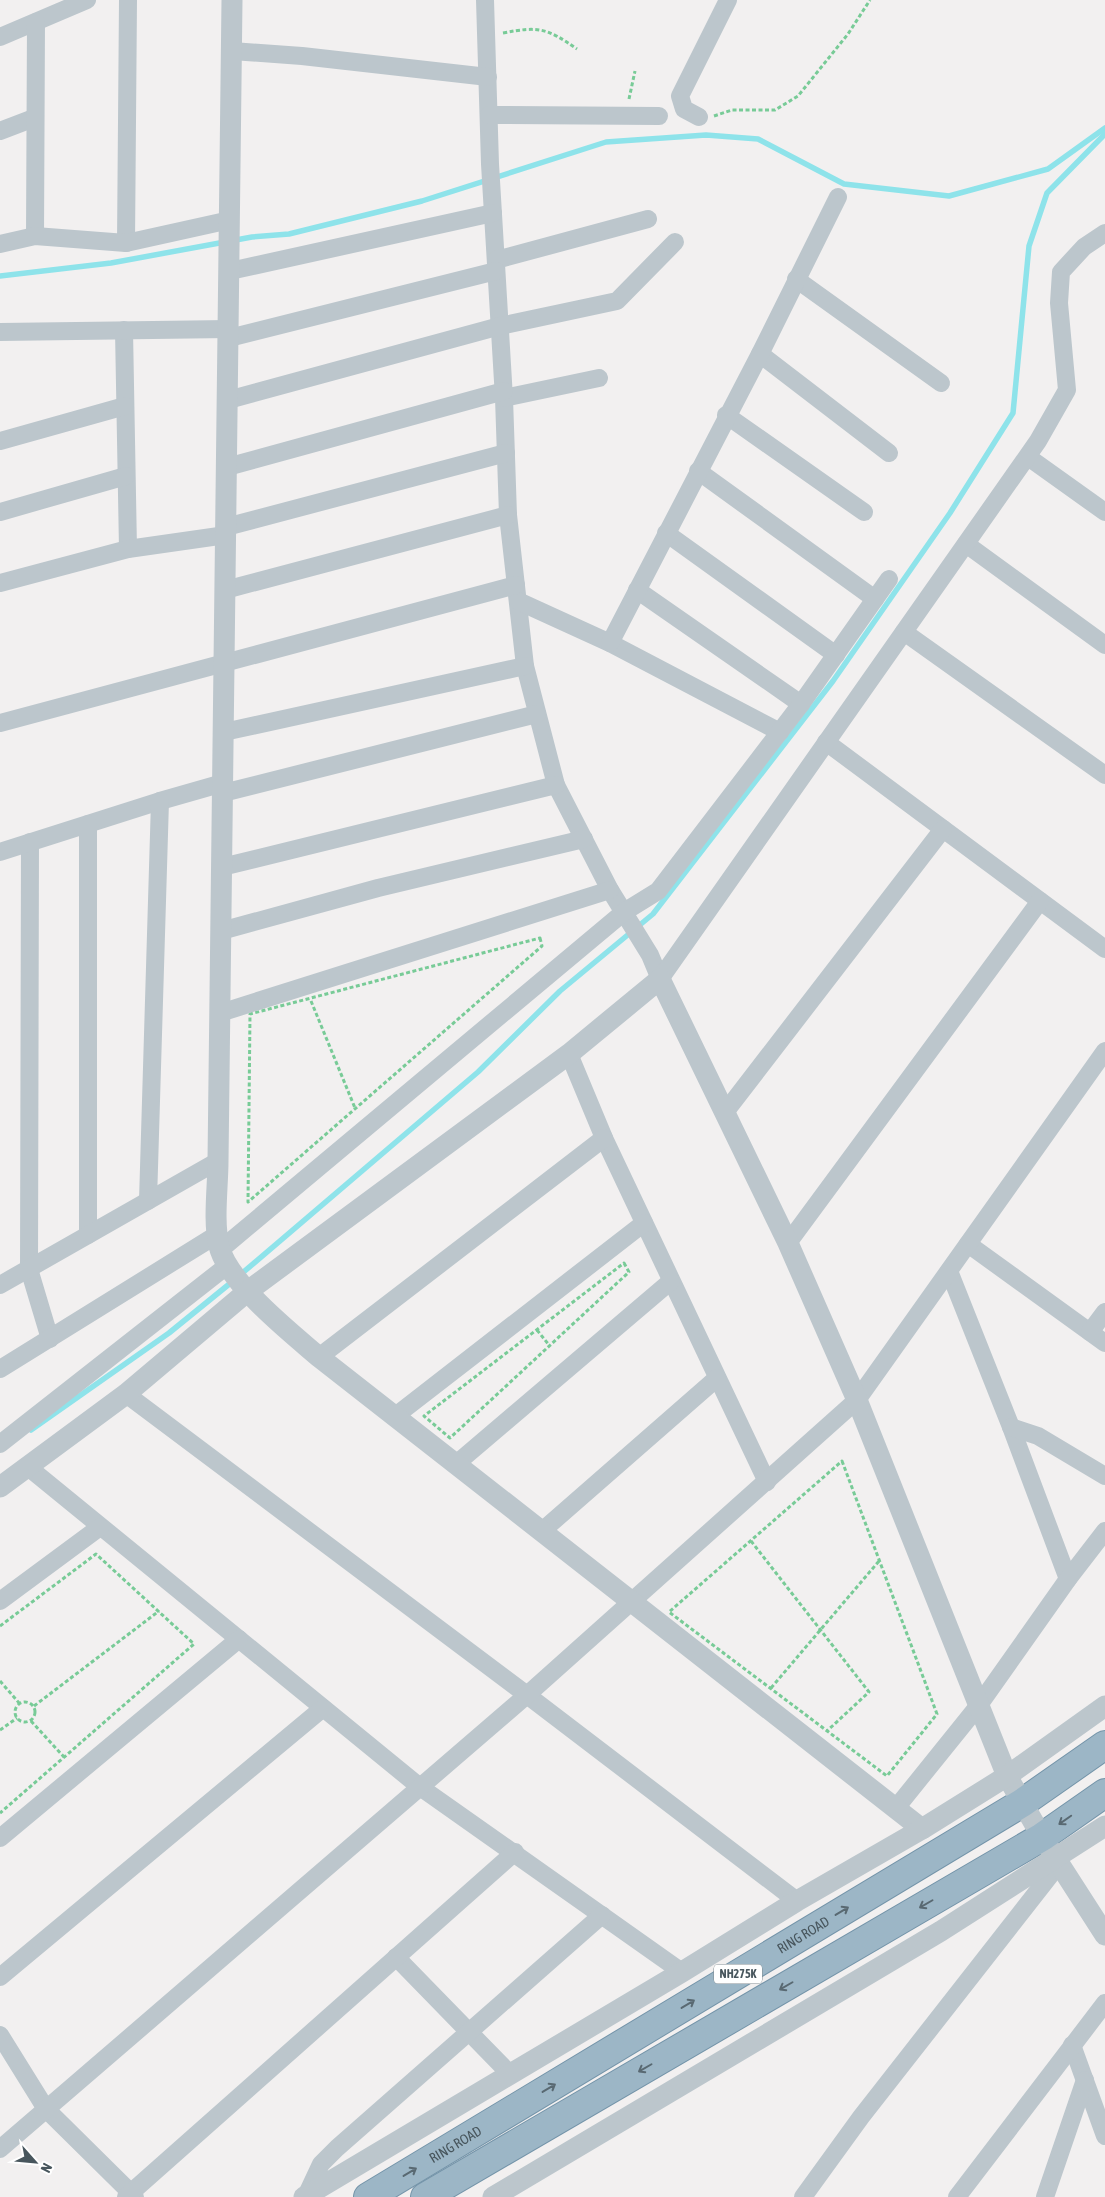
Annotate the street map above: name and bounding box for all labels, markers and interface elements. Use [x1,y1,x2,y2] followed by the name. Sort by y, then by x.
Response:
[1058,1815,1072,1825] one-way arrow
[919,1900,933,1910] one-way arrow
[835,1906,849,1916] one-way arrow
[774,1913,832,1957] street label: RING ROAD
[714,1965,762,1984] road number: NH275K
[779,1982,793,1992] one-way arrow
[681,1999,695,2009] one-way arrow
[639,2064,653,2074] one-way arrow
[542,2083,556,2093] one-way arrow
[426,2122,484,2166] street label: RING ROAD
[10,2137,60,2187] north arrow
[38,2161,56,2175] text: N
[402,2166,416,2176] one-way arrow

